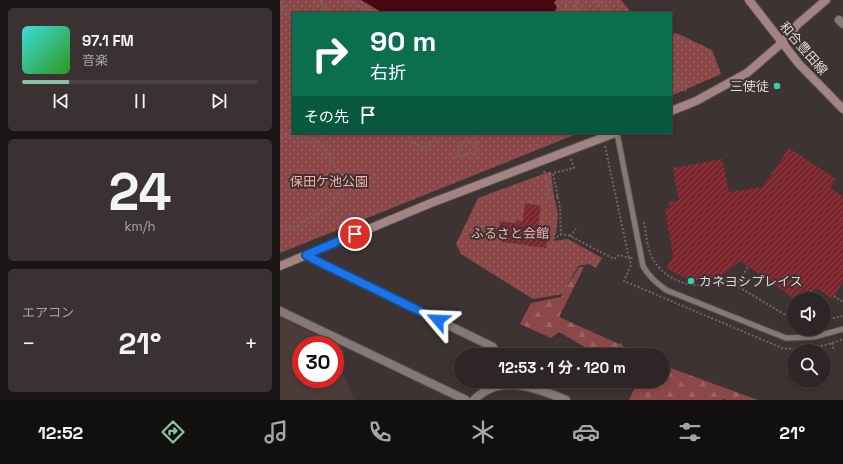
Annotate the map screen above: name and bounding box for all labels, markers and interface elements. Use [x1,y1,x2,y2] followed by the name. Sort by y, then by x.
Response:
[776,18,831,78] street label: 和合豊田線
[370,23,436,59] text: 90 m
[304,28,356,80] icon: right
[82,31,134,50] text: 97.1 FM
[82,52,108,69] text: 音楽
[370,61,406,84] text: 右折
[730,78,769,95] place label: 三使徒
[772,81,782,91] marker: 三使徒
[50,90,72,112] icon: previous
[129,90,151,112] icon: pause
[208,90,230,112] icon: next
[357,104,379,126] icon: arrive
[304,107,349,126] text: その先
[108,159,172,225] text: 24
[290,173,368,190] park label: 保田ケ池公園
[338,217,372,251] pin
[125,218,155,235] text: km/h
[344,223,366,245] icon: arrive
[471,225,549,242] park label: ふるさと会館
[699,273,803,290] place label: カネヨシプレイス
[686,276,696,286] marker: カネヨシプレイス
[787,292,831,388] map controls
[787,292,831,336] button: sound
[417,299,459,341] position arrow
[22,304,74,321] text: エアコン
[118,324,162,363] text: 21°
[22,329,36,357] text: −
[244,329,258,357] text: +
[292,336,344,388] speed limit sign: 30
[787,344,831,388] button: search
[498,358,626,377] text: 12:53 · 1 分 · 120 m
[159,418,187,446] icon: directions
[262,418,290,446] icon: music
[366,418,394,446] icon: phone
[469,418,497,446] icon: climate
[572,418,600,446] icon: car
[676,418,704,446] icon: filters
[38,421,83,444] text: 12:52
[779,421,805,444] text: 21°

